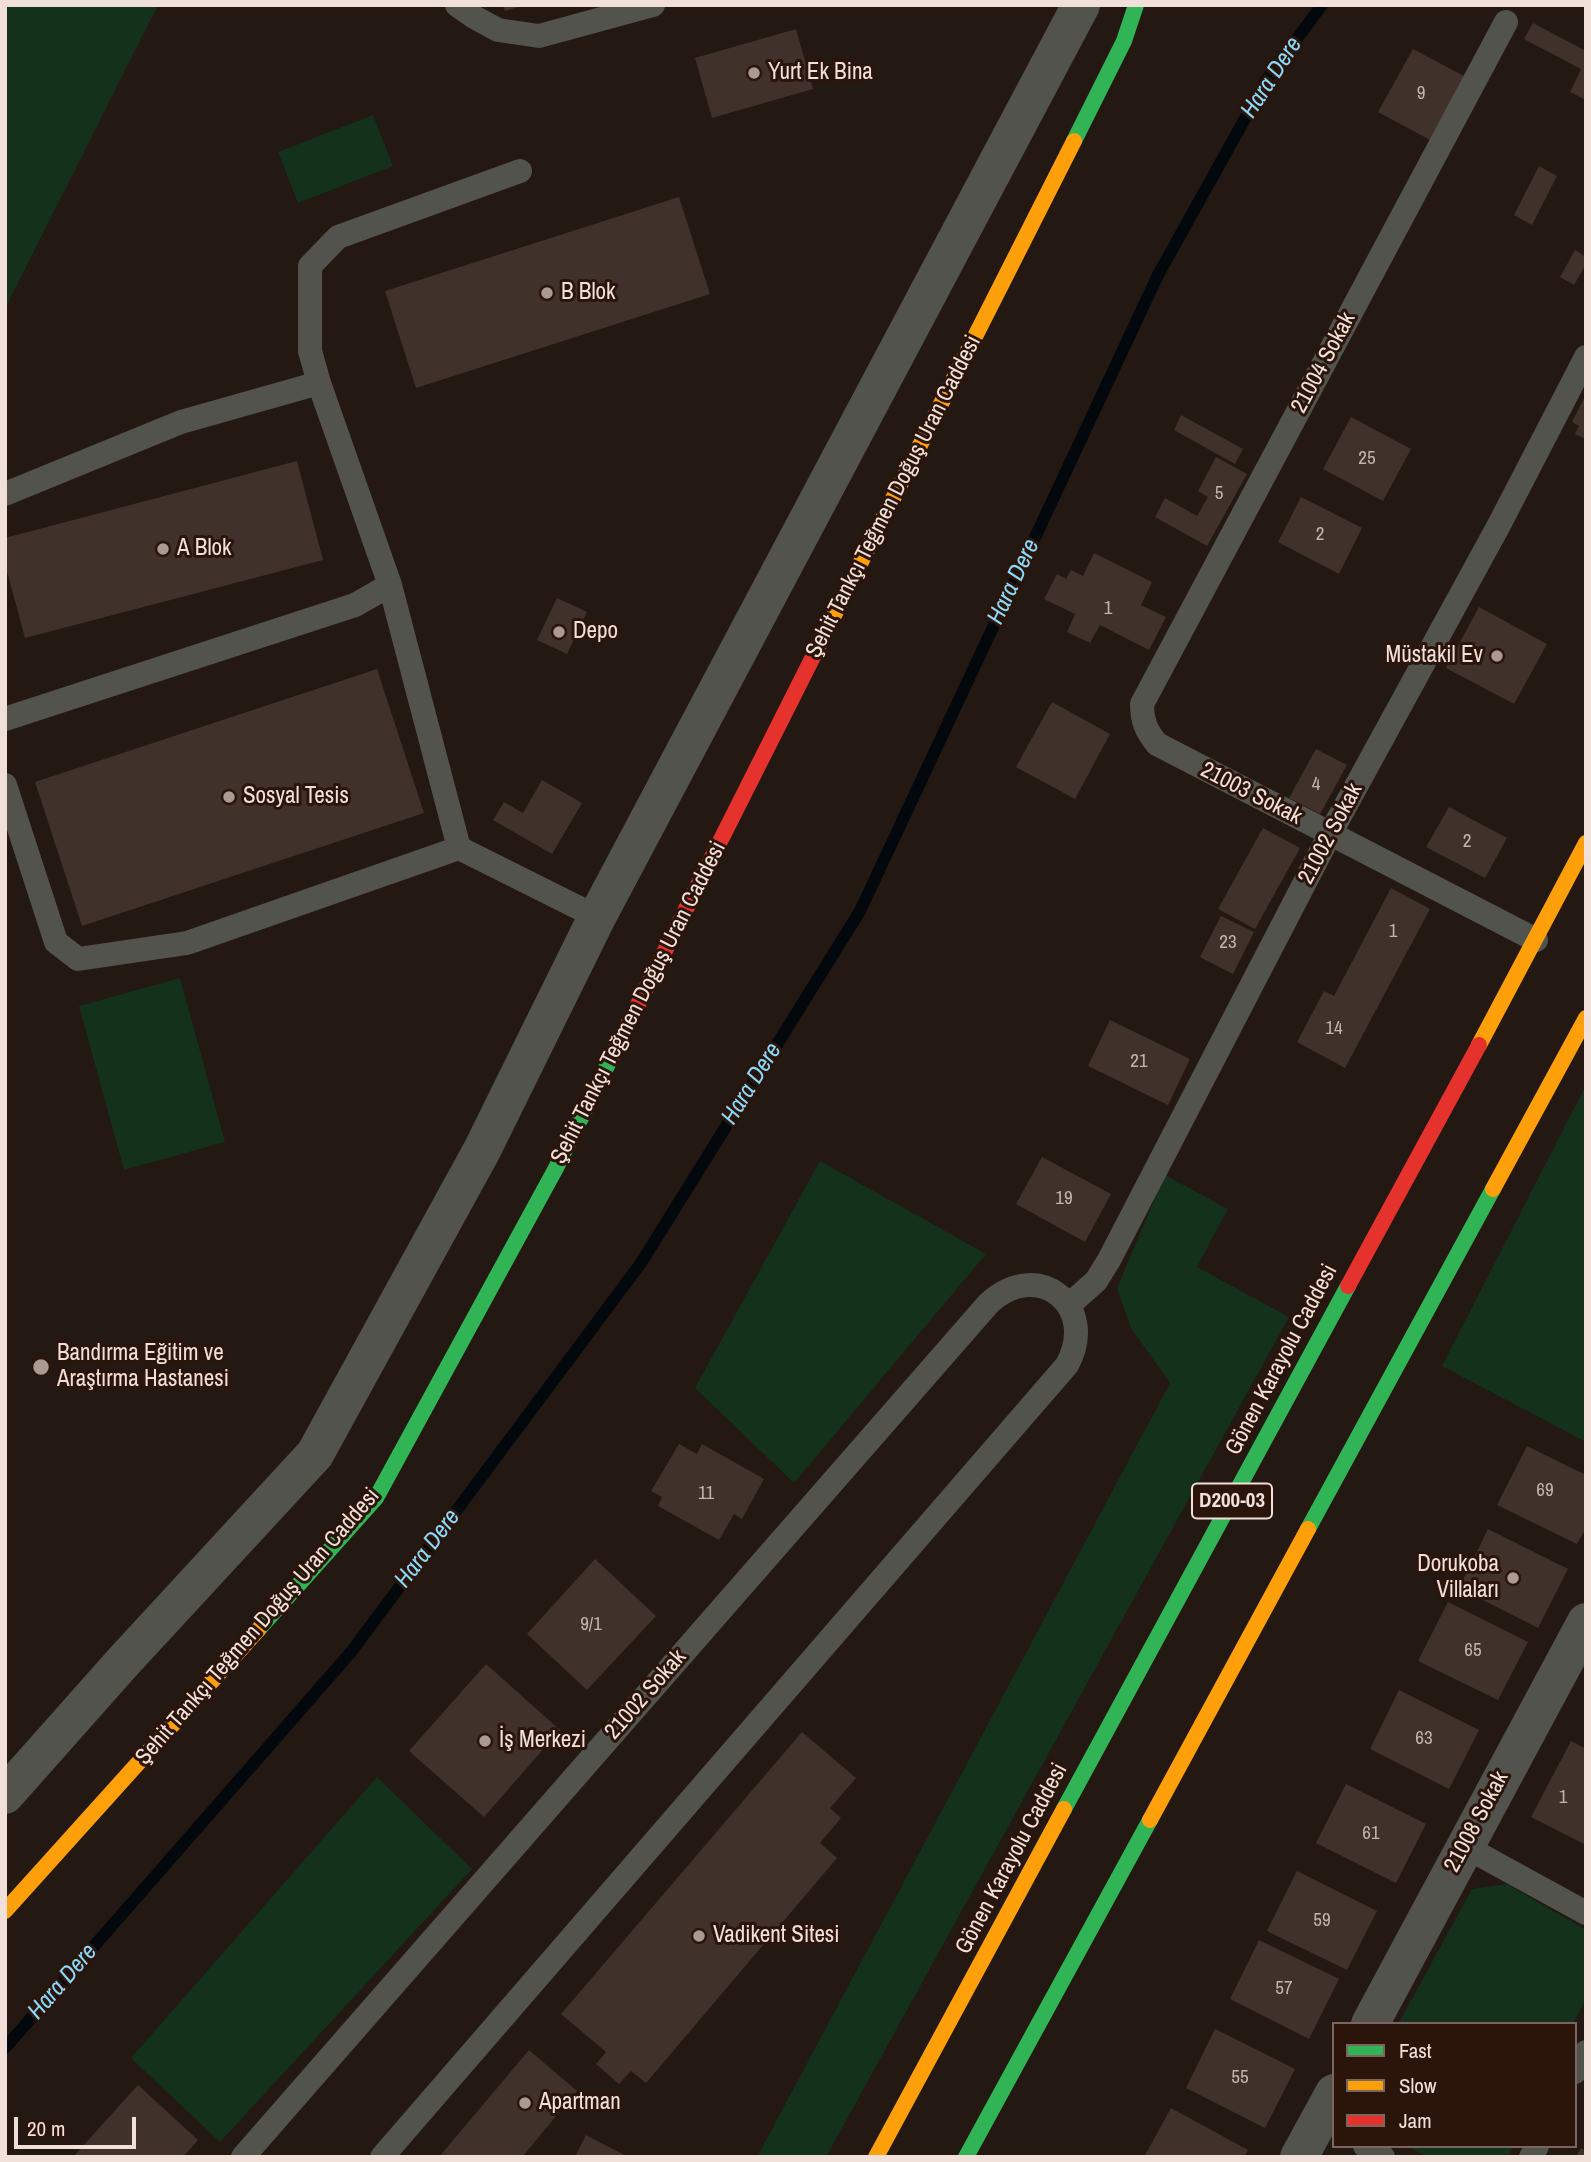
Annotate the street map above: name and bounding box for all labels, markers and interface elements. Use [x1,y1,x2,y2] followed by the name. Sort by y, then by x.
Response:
[1235,32,1309,124] water label: Hara Dere
[768,59,873,87] place label: Yurt Ek Bina
[746,65,762,81] marker: Yurt Ek Bina
[1417,83,1425,105] house number: 9
[561,279,616,307] place label: B Blok
[539,285,555,301] marker: B Blok
[1286,308,1362,418] street label: 21004 Sokak
[800,331,988,663] street label: Şehit Tankçı Teğmen Doğuş Uran Caddesi
[1358,448,1376,470] house number: 25
[1215,483,1223,505] house number: 5
[1316,524,1324,546] house number: 2
[177,535,232,563] place label: A Blok
[982,535,1046,629] water label: Hara Dere
[155,541,171,557] marker: A Blok
[1104,598,1112,620] house number: 1
[573,618,618,646] place label: Depo
[551,624,567,640] marker: Depo
[1386,642,1483,670] place label: Müstakil Ev
[1489,648,1505,664] marker: Müstakil Ev
[1196,757,1306,831] street label: 21003 Sokak
[1312,774,1320,796] house number: 4
[1293,779,1369,889] street label: 21002 Sokak
[243,783,349,811] place label: Sosyal Tesis
[221,789,237,805] marker: Sosyal Tesis
[1463,831,1471,853] house number: 2
[545,837,733,1169] street label: Şehit Tankçı Teğmen Doğuş Uran Caddesi
[1389,921,1397,943] house number: 1
[1219,932,1237,954] house number: 23
[1325,1018,1343,1040] house number: 14
[716,1038,788,1130] water label: Hara Dere
[1130,1051,1148,1073] house number: 21
[1055,1188,1073,1210] house number: 19
[1220,1260,1344,1460] street label: Gönen Karayolu Caddesi
[57,1340,229,1394] place label: Bandırma Eğitim ve Araştırma Hastanesi
[31,1357,51,1377] marker: Bandırma Eğitim ve Araştırma Hastanesi
[1536,1480,1554,1502] house number: 69
[130,1483,386,1771] street label: Şehit Tankçı Teğmen Doğuş Uran Caddesi
[698,1483,714,1505] house number: 11
[1192,1484,1272,1518] road number: D200-03
[389,1504,467,1594] water label: Hara Dere
[1417,1551,1499,1605] place label: Dorukoba Villaları
[1505,1570,1521,1586] marker: Dorukoba Villaları
[580,1614,602,1636] house number: 9/1
[1464,1640,1482,1662] house number: 65
[599,1644,693,1746] street label: 21002 Sokak
[499,1727,586,1755] place label: İş Merkezi
[1415,1728,1433,1750] house number: 63
[477,1733,493,1749] marker: İş Merkezi
[950,1759,1074,1959] street label: Gönen Karayolu Caddesi
[1439,1767,1515,1877] street label: 21008 Sokak
[1559,1787,1567,1809] house number: 1
[1362,1823,1380,1845] house number: 61
[1313,1910,1331,1932] house number: 59
[713,1922,840,1950] place label: Vadikent Sitesi
[691,1928,707,1944] marker: Vadikent Sitesi
[22,1938,104,2026] water label: Hara Dere
[1275,1978,1293,2000] house number: 57
[1332,2022,1577,2148] legend
[1399,2036,1432,2065] text: Fast
[1231,2067,1249,2089] house number: 55
[1399,2071,1436,2100] text: Slow
[539,2089,621,2117] place label: Apartman
[517,2095,533,2111] marker: Apartman
[18,2102,140,2146] scale bar
[1399,2106,1432,2135] text: Jam
[27,2114,65,2143] text: 20 m

